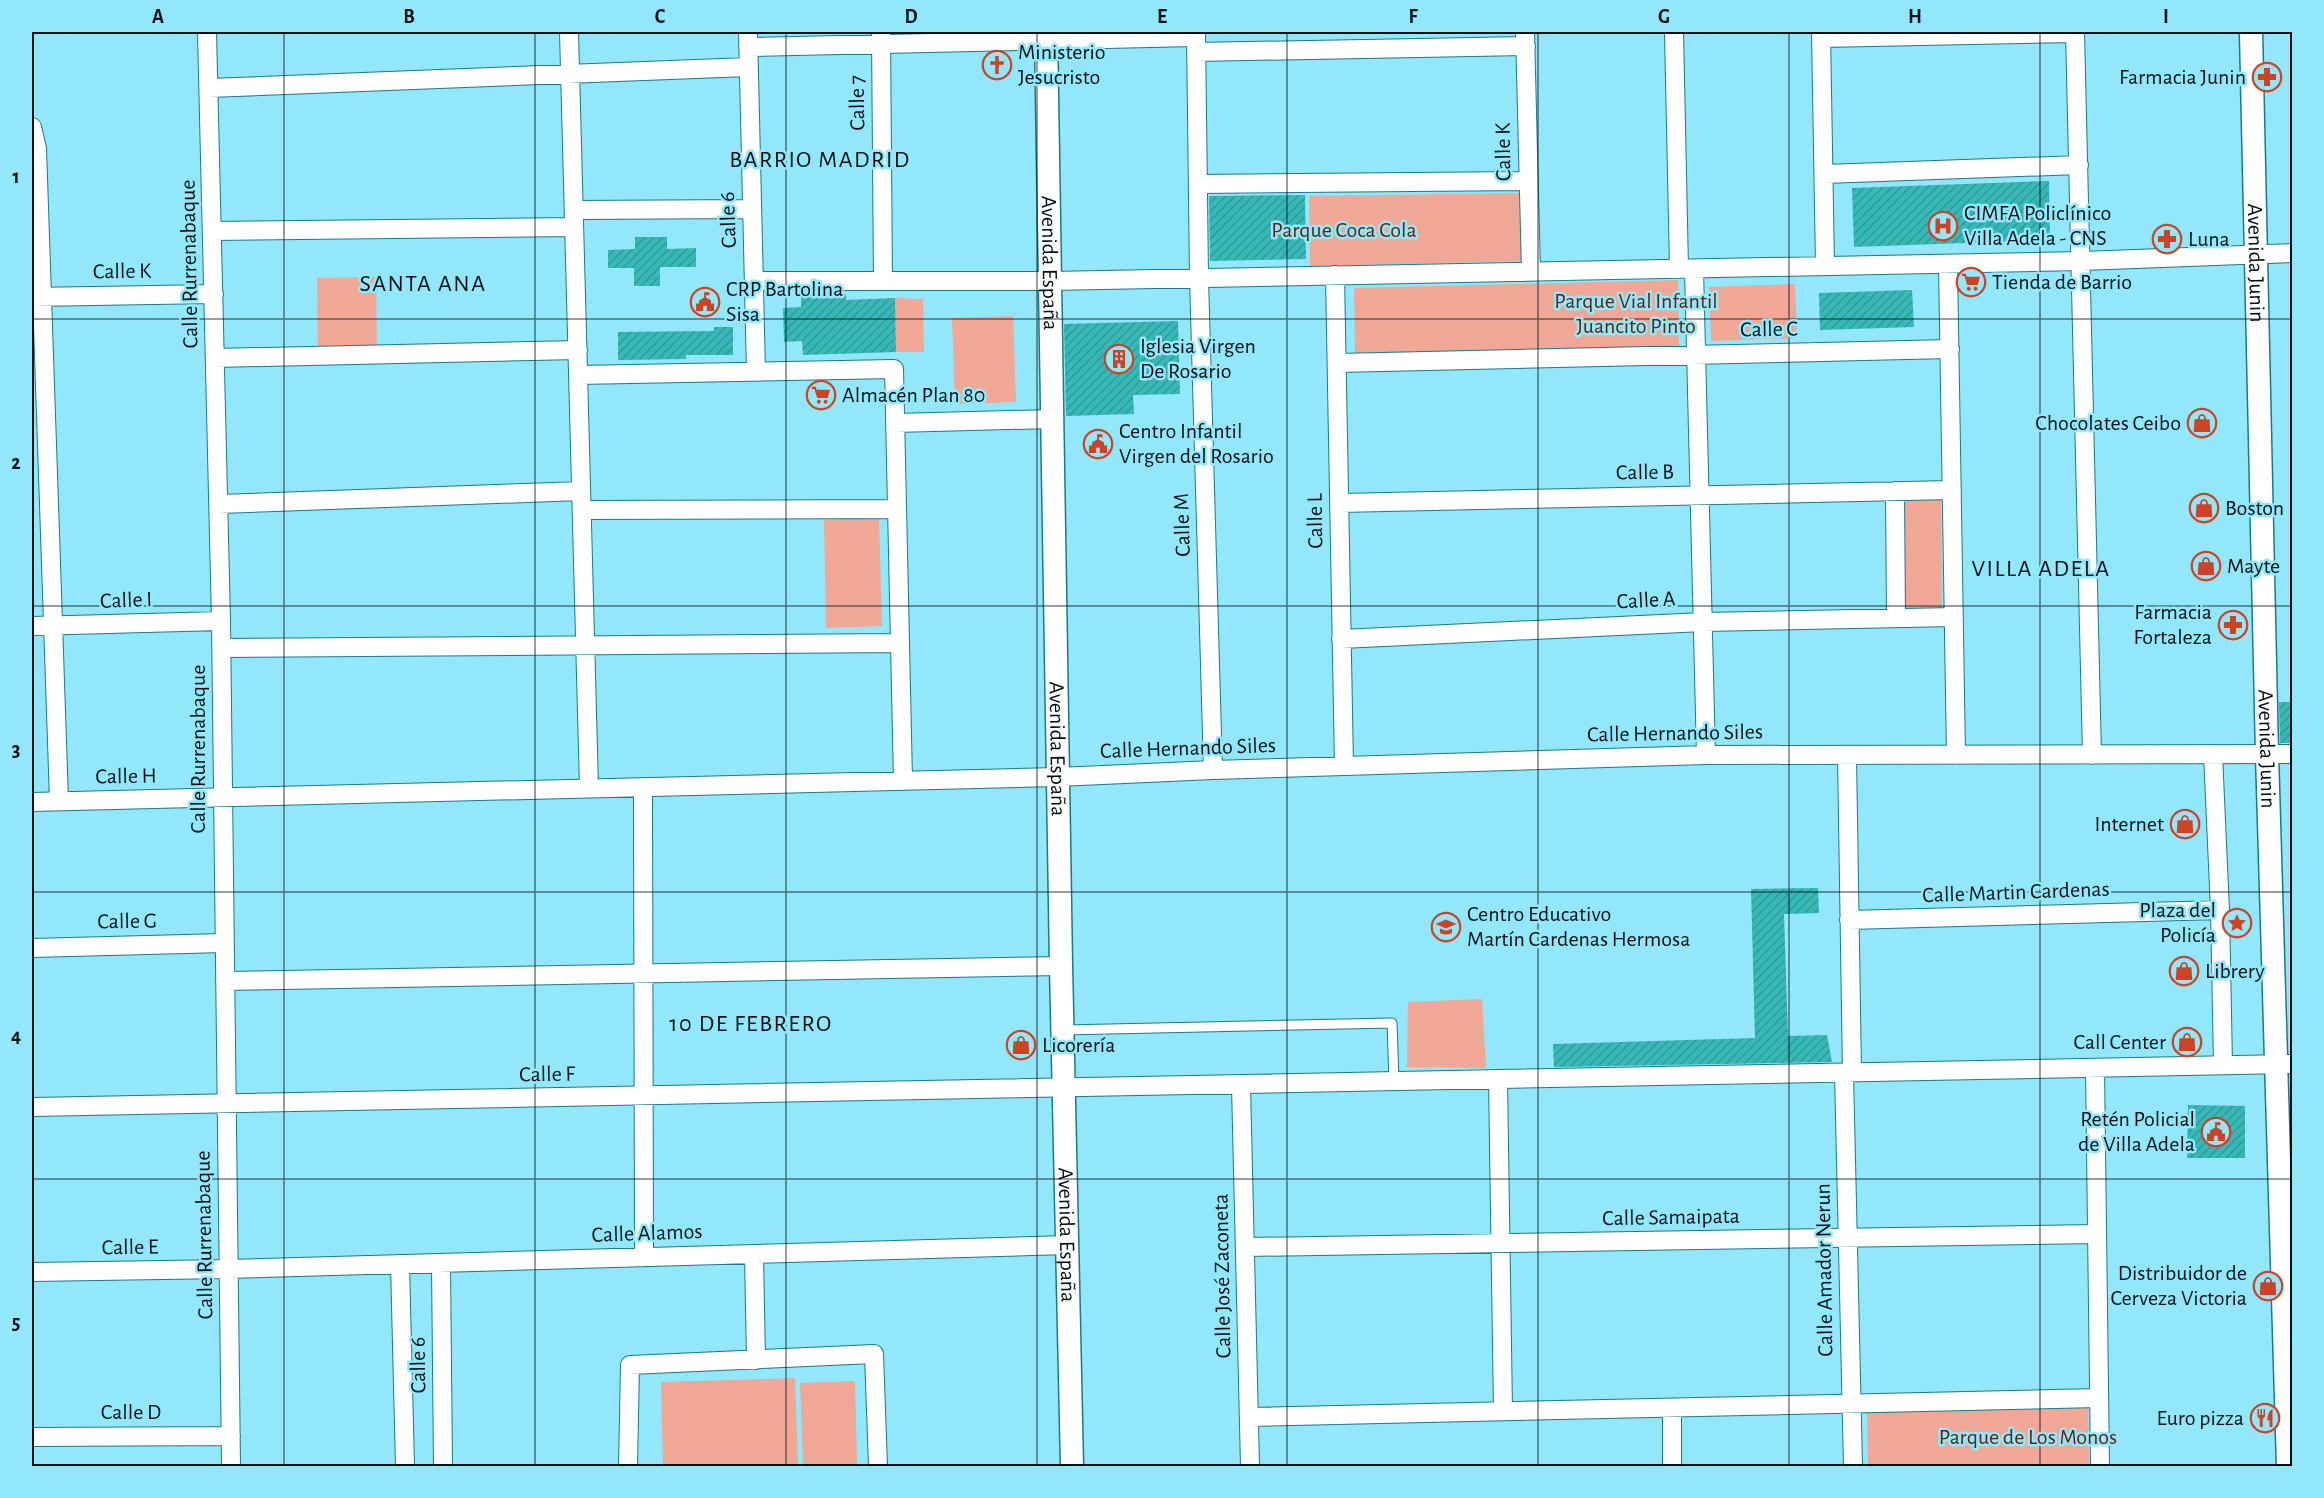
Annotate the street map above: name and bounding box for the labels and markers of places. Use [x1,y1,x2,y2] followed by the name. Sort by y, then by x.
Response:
[1018,41,1106,88] place label: Ministerio Jesucristo
[981,49,1013,81] church icon: Ministerio Jesucristo
[2251,61,2283,93] pharmacy icon: Farmacia Junin
[2119,66,2246,88] place label: Farmacia Junin
[1964,202,2111,249] place label: CIMFA Policlínico Villa Adela - CNS
[1927,210,1959,242] hospital icon: CIMFA Policlínico Villa Adela - CNS
[2151,223,2183,255] pharmacy icon: Luna
[2188,228,2230,250] place label: Luna
[1955,266,1987,298] supermarket icon: Tienda de Barrio
[1992,271,2132,293] place label: Tienda de Barrio
[726,278,843,325] place label: CRP Bartolina Sisa
[689,286,721,318] public building icon: CRP Bartolina Sisa
[1140,335,1256,382] place label: Iglesia Virgen De Rosario
[1103,343,1135,375] building icon: Iglesia Virgen De Rosario
[805,379,837,411] supermarket icon: Almacén Plan 80
[842,384,985,406] place label: Almacén Plan 80
[2186,407,2218,439] shop icon: Chocolates Ceibo
[2035,412,2181,434] place label: Chocolates Ceibo
[1119,420,1274,467] place label: Centro Infantil Virgen del Rosario
[1082,428,1114,460] public building icon: Centro Infantil Virgen del Rosario
[2188,492,2220,524] shop icon: Boston
[2225,497,2284,519] place label: Boston
[2190,550,2222,582] shop icon: Mayte
[2227,555,2280,577] place label: Mayte
[2134,601,2212,648] place label: Farmacia Fortaleza
[2217,609,2249,641] pharmacy icon: Farmacia Fortaleza
[2169,808,2201,840] shop icon: Internet
[2095,813,2164,835] place label: Internet
[2139,899,2216,946] place label: Plaza del Policía
[1467,903,1690,950] place label: Centro Educativo Martín Cardenas Hermosa
[2221,907,2253,939] place icon: Plaza del Policía
[1430,911,1462,943] school or university icon: Centro Educativo Martín Cardenas Hermosa
[2168,955,2200,987] shop icon: Librery
[2205,960,2265,982] place label: Librery
[2171,1026,2203,1058] shop icon: Call Center
[1005,1029,1037,1061] shop icon: Licorería
[2073,1031,2166,1053] place label: Call Center
[1042,1034,1115,1056] place label: Licorería
[2078,1108,2195,1155] place label: Retén Policial de Villa Adela
[2200,1116,2232,1148] public building icon: Retén Policial de Villa Adela
[2110,1262,2247,1309] place label: Distribuidor de Cerveza Victoria
[2252,1270,2284,1302] shop icon: Distribuidor de Cerveza Victoria
[2249,1402,2281,1434] restaurant icon: Euro pizza
[2157,1407,2244,1429] place label: Euro pizza

